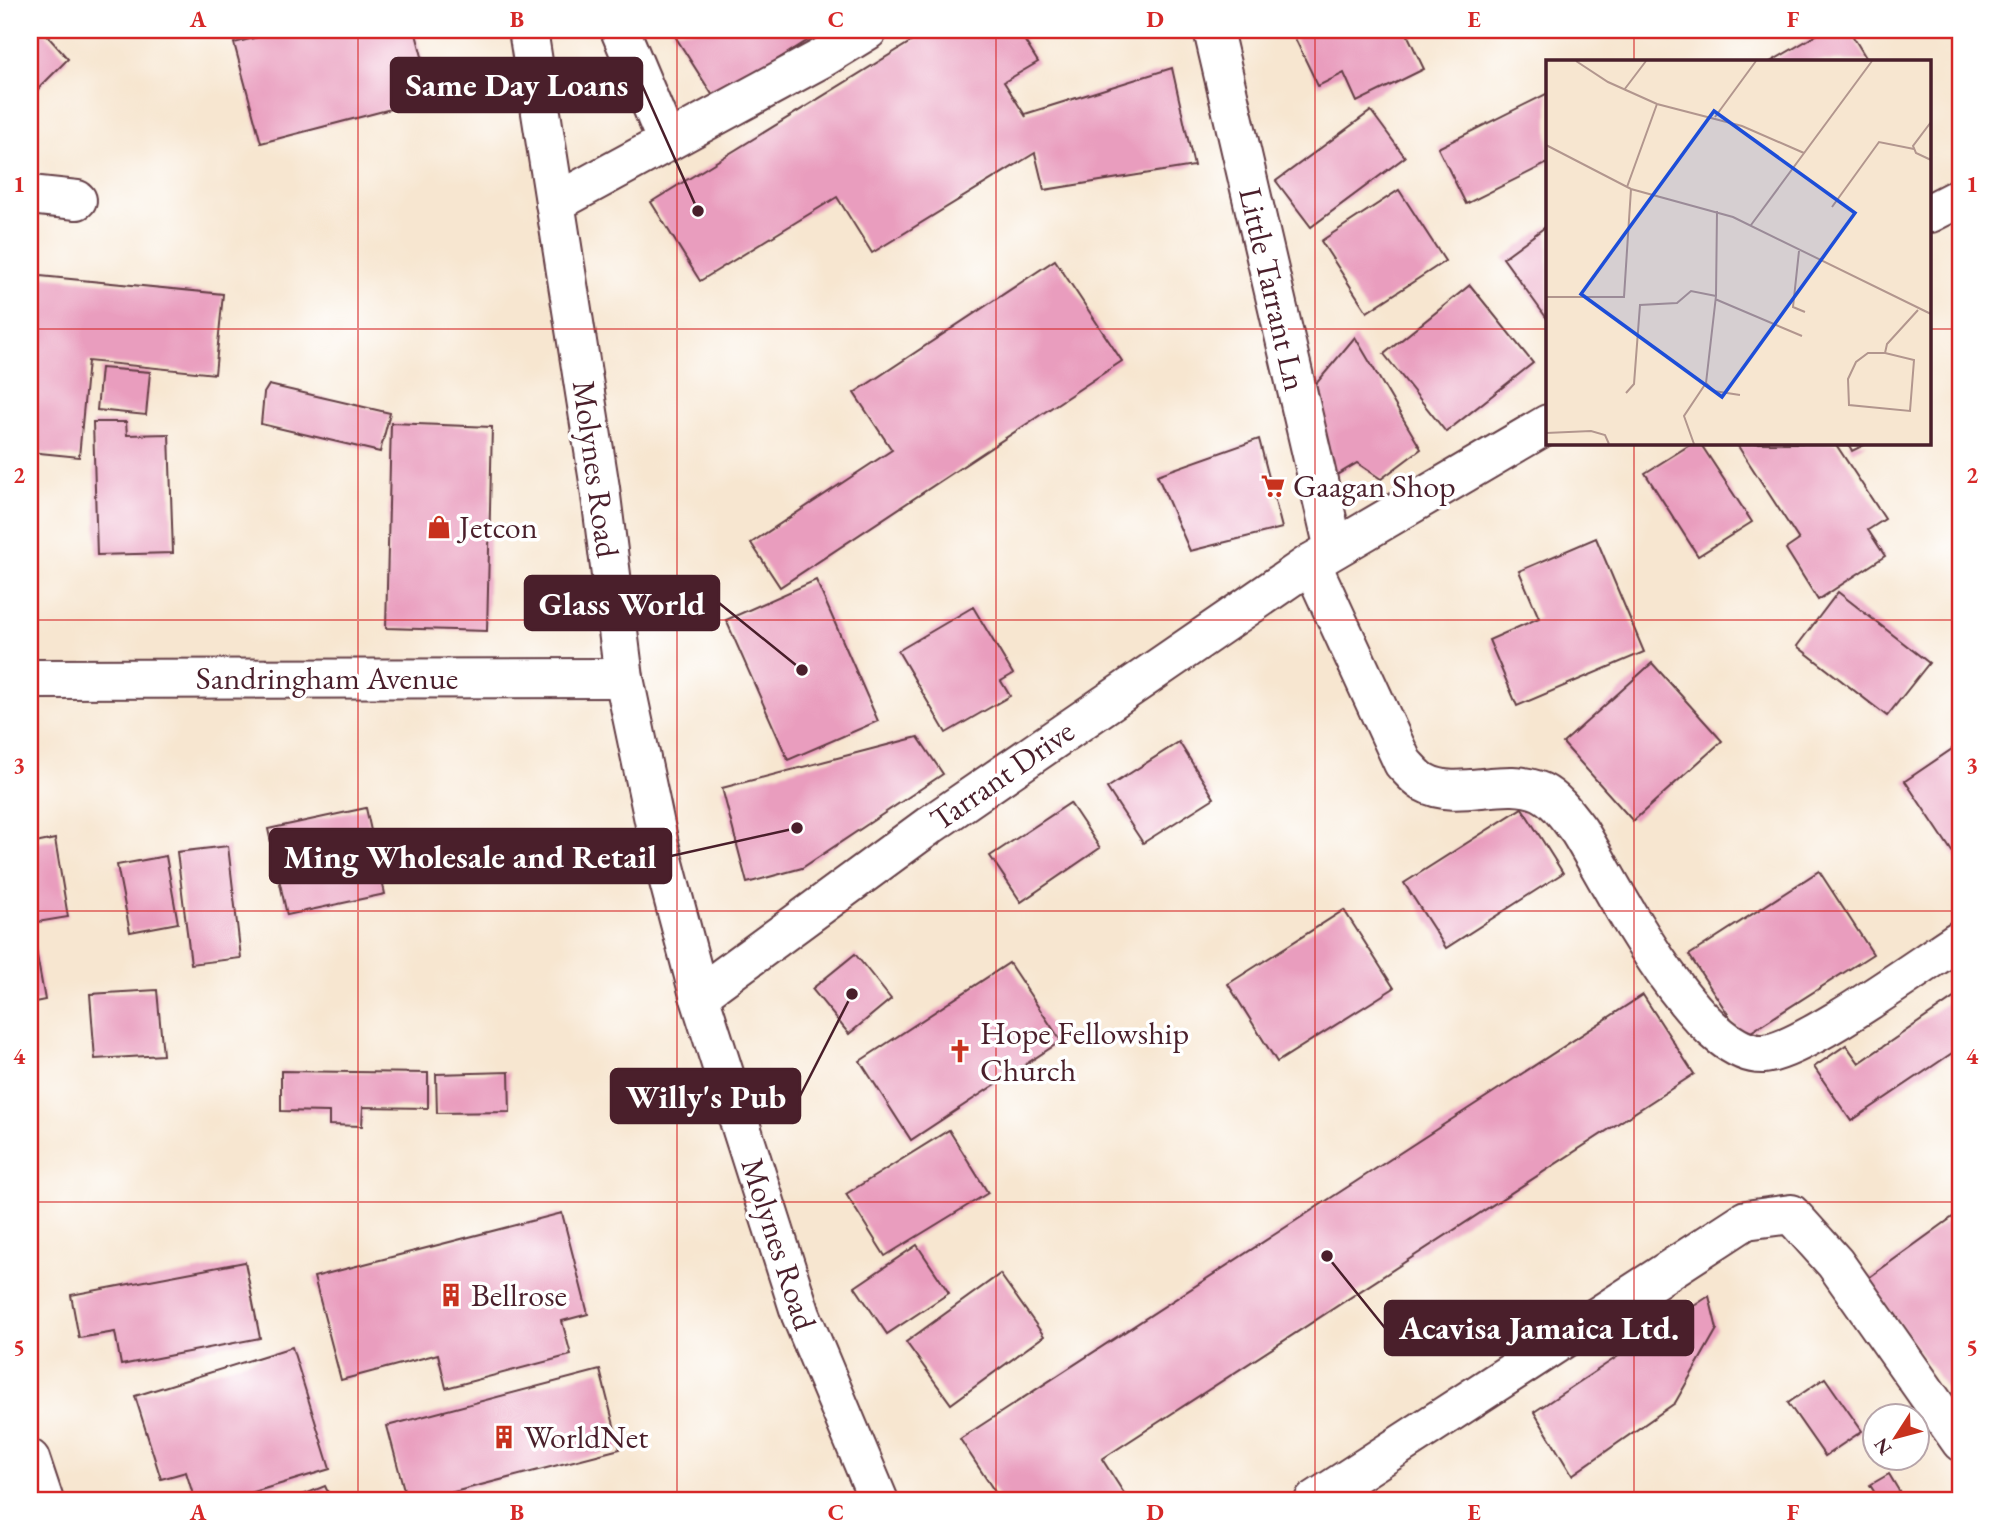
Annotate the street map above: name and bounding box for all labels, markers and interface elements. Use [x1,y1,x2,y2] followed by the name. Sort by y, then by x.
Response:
[189,4,207,34] text: A
[510,4,524,34] text: B
[828,4,844,34] text: C
[1146,4,1164,34] text: D
[1467,4,1481,34] text: E
[1787,4,1800,34] text: F
[391,58,642,112] callout: Same Day Loans
[1546,60,1932,444] inset map
[406,63,628,106] text: Same Day Loans
[13,169,25,199] text: 1
[1966,169,1978,199] text: 1
[1229,183,1317,395] street label: Little Tarrant Ln
[563,378,629,561] street label: Molynes Road
[13,460,25,490] text: 2
[1966,460,1978,490] text: 2
[1293,465,1456,507] place label: Gaagan Shop
[1259,472,1287,500] supermarket icon: Gaagan Shop
[456,506,538,548] place label: Jetcon
[425,513,453,541] shop icon: Jetcon
[525,576,719,630] callout: Glass World
[539,582,705,625] text: Glass World
[196,657,458,699] street label: Sandringham Avenue
[922,710,1082,840] street label: Tarrant Drive
[13,750,25,780] text: 3
[1966,750,1978,780] text: 3
[270,829,671,883] callout: Ming Wholesale and Retail
[283,835,657,878] text: Ming Wholesale and Retail
[980,1012,1189,1091] place label: Hope Fellowship Church
[946,1037,974,1065] church icon: Hope Fellowship Church
[13,1041,26,1071] text: 4
[1966,1041,1979,1071] text: 4
[611,1069,800,1123] callout: Willy's Pub
[626,1075,786,1118] text: Willy's Pub
[731,1153,827,1336] street label: Molynes Road
[471,1274,567,1316] place label: Bellrose
[437,1281,465,1309] building icon: Bellrose
[1385,1301,1693,1355] callout: Acavisa Jamaica Ltd.
[1398,1306,1679,1349] text: Acavisa Jamaica Ltd.
[13,1332,25,1362] text: 5
[1966,1332,1978,1362] text: 5
[1862,1402,1932,1472] north arrow
[524,1416,648,1458] place label: WorldNet
[490,1423,518,1451] building icon: WorldNet
[1868,1433,1897,1460] text: N
[189,1497,207,1527] text: A
[510,1497,524,1527] text: B
[828,1497,844,1527] text: C
[1146,1497,1164,1527] text: D
[1467,1497,1481,1527] text: E
[1787,1497,1800,1527] text: F

